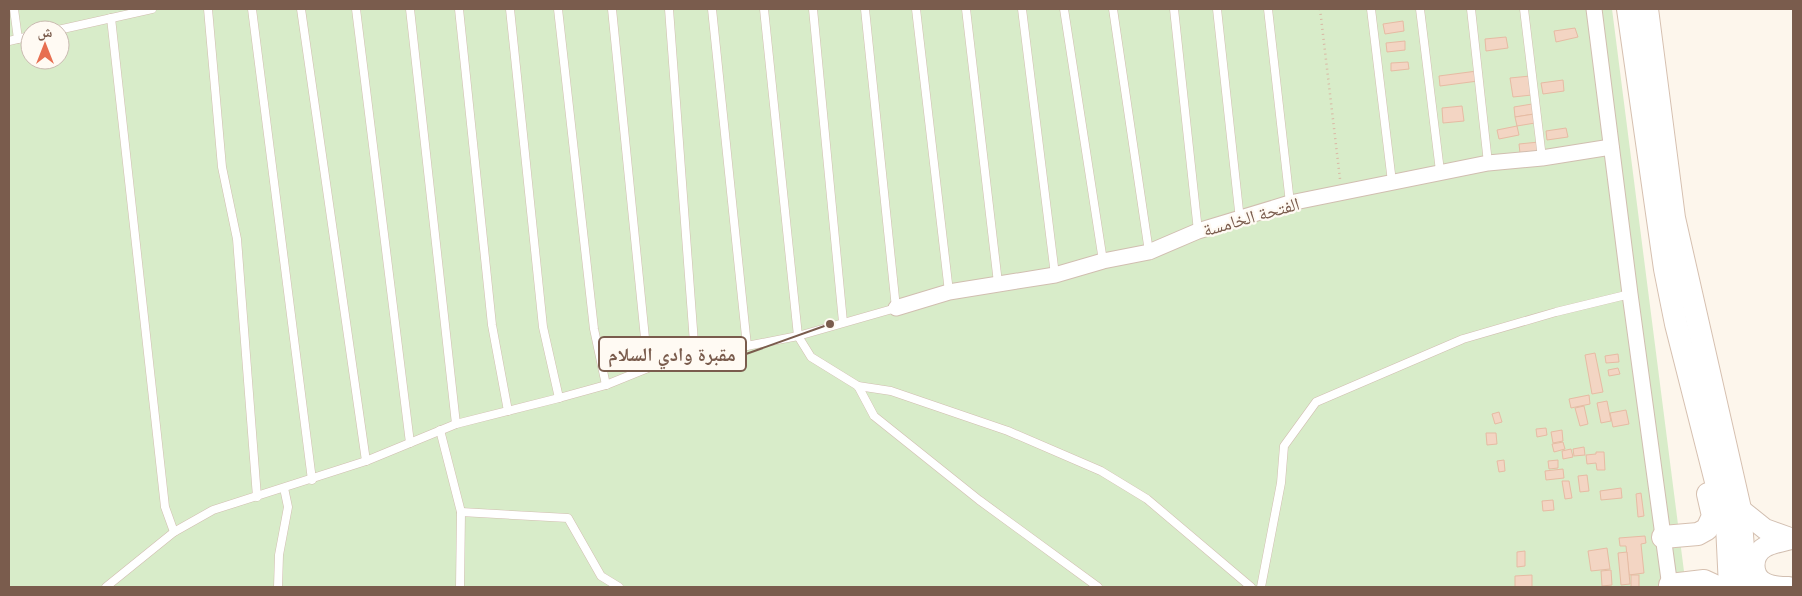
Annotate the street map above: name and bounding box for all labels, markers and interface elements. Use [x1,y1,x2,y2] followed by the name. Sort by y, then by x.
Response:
[20,20,70,70] north arrow
[38,22,53,41] text: ش
[1200,191,1302,241] street label: الفتحة الخامسة
[599,337,746,371] callout: مقبرة وادي السلام
[608,341,736,370] text: مقبرة وادي السلام

